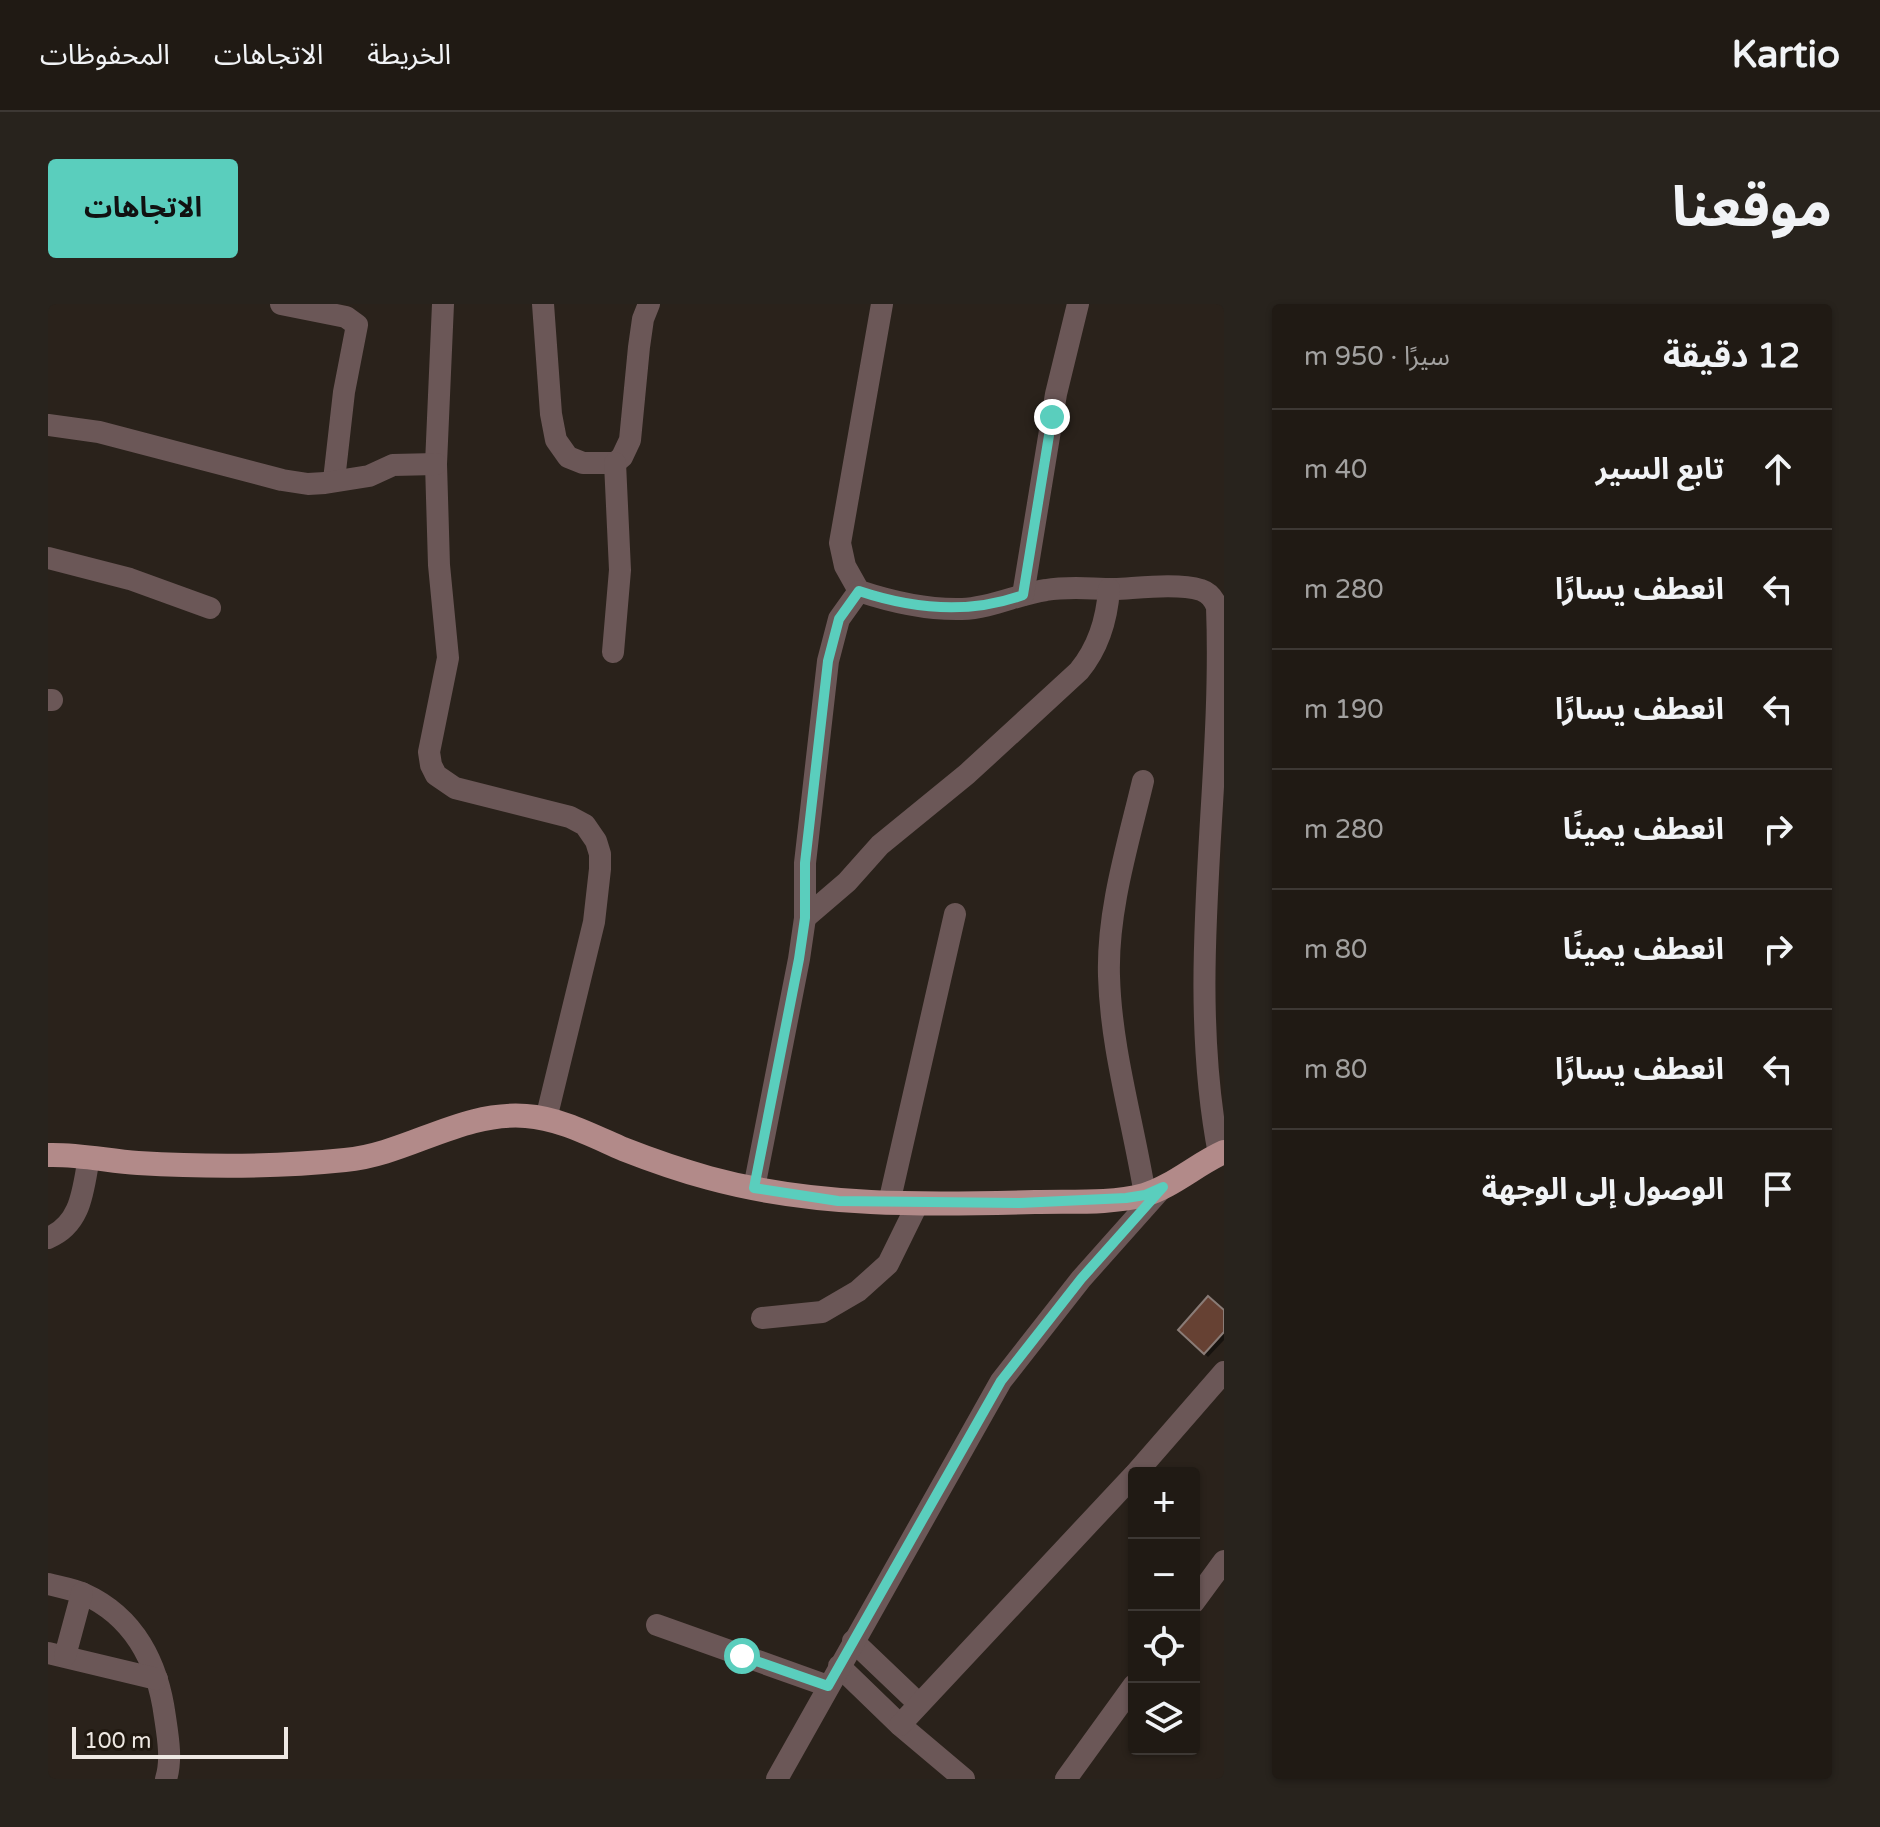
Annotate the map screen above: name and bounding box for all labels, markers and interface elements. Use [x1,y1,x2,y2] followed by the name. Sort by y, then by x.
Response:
[1732,32,1840,78] text: Kartio
[40,38,170,72] text: المحفوظات
[214,38,323,72] text: الاتجاهات
[367,38,451,72] text: الخريطة
[48,159,238,258] button: الاتجاهات
[1672,175,1832,242] text: موقعنا
[1663,336,1800,377] text: 12 دقيقة
[1304,341,1450,372] text: سيرًا · 950 m
[1034,399,1070,435] route end
[1756,447,1800,491] icon: ahead
[1596,451,1724,488] text: تابع السير
[1304,454,1367,485] text: 40 m
[1756,567,1800,611] icon: left
[1555,571,1724,608] text: انعطف يسارًا
[1304,574,1384,605] text: 280 m
[1756,687,1800,731] icon: left
[1555,691,1724,728] text: انعطف يسارًا
[1304,694,1384,725] text: 190 m
[1756,807,1800,851] icon: right
[1563,811,1724,848] text: انعطف يمينًا
[1304,814,1384,845] text: 280 m
[1756,927,1800,971] icon: right
[1563,931,1724,968] text: انعطف يمينًا
[1304,934,1367,965] text: 80 m
[1756,1047,1800,1091] icon: left
[1555,1051,1724,1088] text: انعطف يسارًا
[1304,1054,1367,1085] text: 80 m
[1756,1167,1800,1211] icon: arrive
[1482,1171,1724,1208] text: الوصول إلى الوجهة
[1128,1467,1200,1755] map controls
[1128,1467,1200,1539] button: +
[1128,1539,1200,1611] button: −
[1128,1611,1200,1683] button: locate
[724,1638,760,1674] route start
[1128,1683,1200,1755] button: layers
[72,1723,288,1759] scale bar
[84,1728,151,1754] text: 100 m

